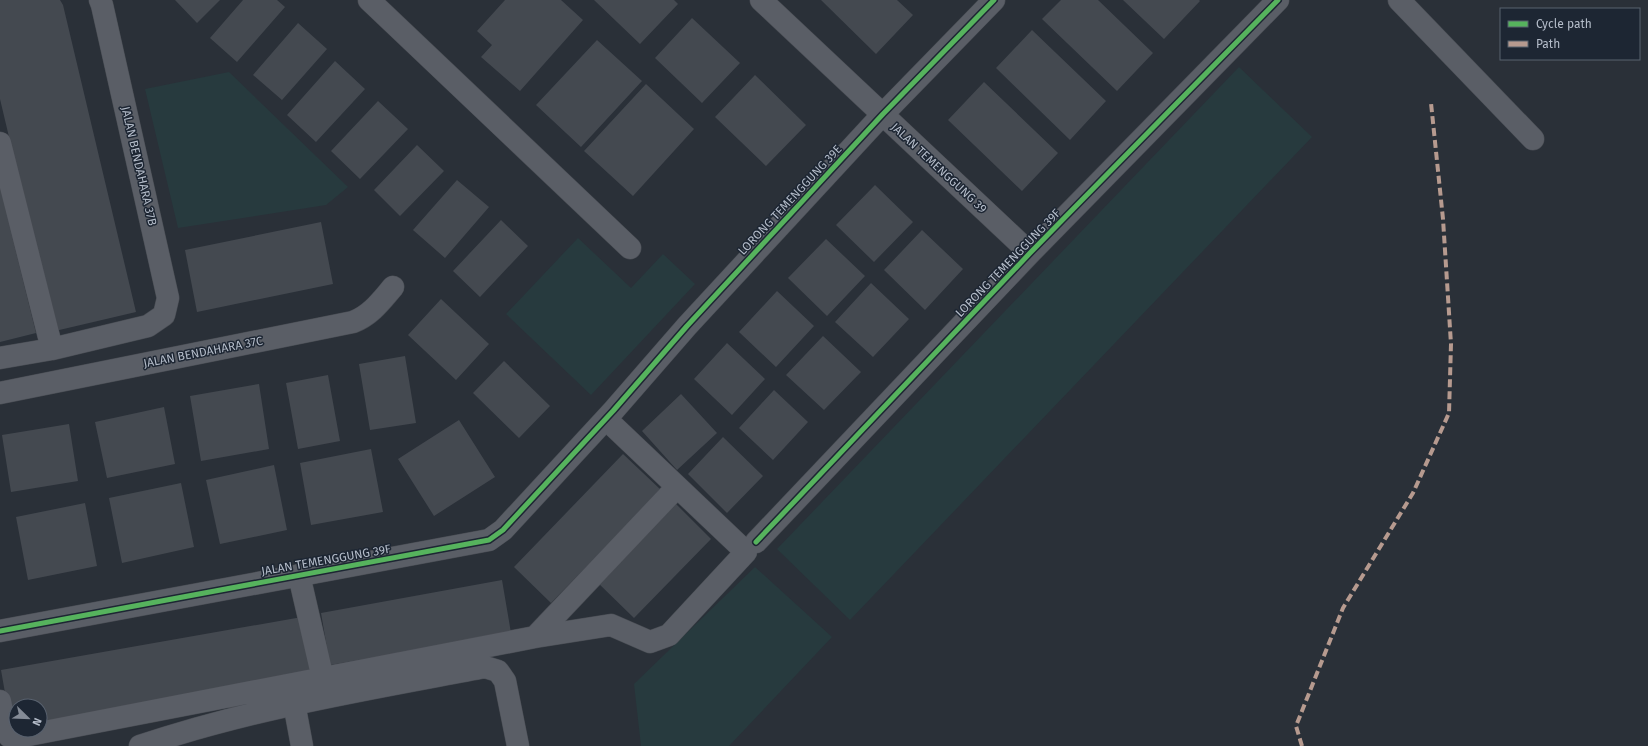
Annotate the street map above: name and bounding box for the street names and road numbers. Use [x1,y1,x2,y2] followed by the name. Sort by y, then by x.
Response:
[118,105,160,227] street label: JALAN BENDAHARA 37B
[888,120,990,216] street label: JALAN TEMENGGUNG 39
[735,142,845,258] street label: LORONG TEMENGGUNG 39E
[953,206,1063,320] street label: LORONG TEMENGGUNG 39F
[142,333,264,370] street label: JALAN BENDAHARA 37C
[260,542,392,578] street label: JALAN TEMENGGUNG 39F

